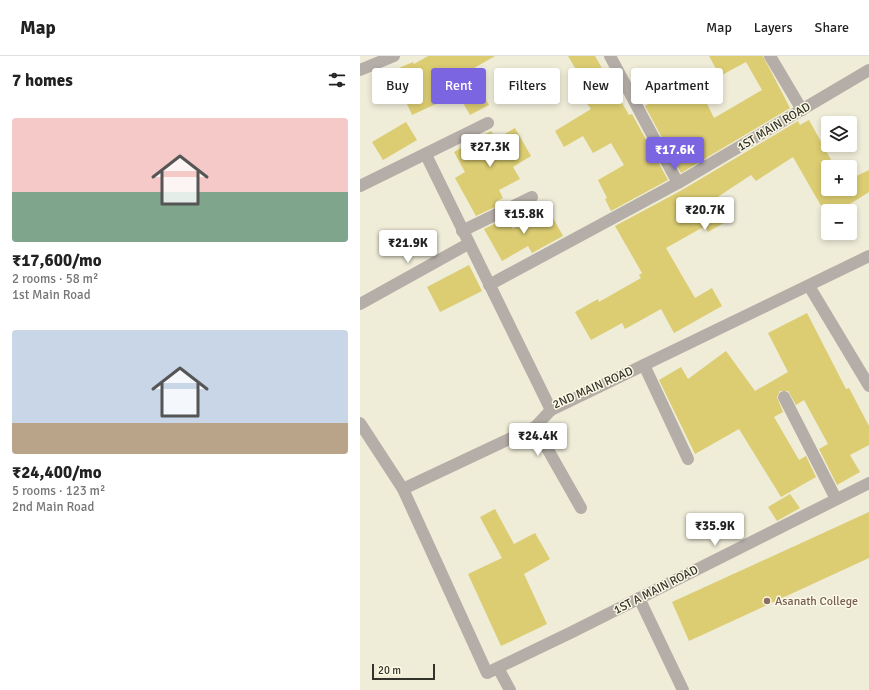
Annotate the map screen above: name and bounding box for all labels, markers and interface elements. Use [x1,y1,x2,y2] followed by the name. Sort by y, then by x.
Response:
[20,16,56,40] text: Map
[706,19,732,36] text: Map
[754,19,793,36] text: Layers
[815,19,849,36] text: Share
[372,68,423,104] chip: Buy
[431,68,486,104] chip: Rent
[494,68,560,104] chip: Filters
[568,68,623,104] chip: New
[631,68,723,104] chip: Apartment
[326,69,348,91] icon: filters
[12,70,73,91] text: 7 homes
[735,99,813,155] street label: 1ST MAIN ROAD
[821,116,857,240] map controls
[821,116,857,152] button: layers
[457,134,523,168] pin: ₹27.3K
[642,137,708,171] pin: ₹17.6K
[470,139,510,155] text: ₹27.3K
[655,142,695,158] text: ₹17.6K
[144,144,216,216] icon: home
[821,160,857,196] button: +
[672,197,738,231] pin: ₹20.7K
[491,201,557,235] pin: ₹15.8K
[685,202,725,218] text: ₹20.7K
[821,204,857,240] button: −
[504,206,544,222] text: ₹15.8K
[375,230,441,264] pin: ₹21.9K
[388,235,428,251] text: ₹21.9K
[12,250,102,271] text: ₹17,600/mo
[12,271,98,287] text: 2 rooms · 58 m²
[12,287,91,303] text: 1st Main Road
[144,356,216,428] icon: home
[551,364,636,412] street label: 2ND MAIN ROAD
[505,423,571,457] pin: ₹24.4K
[518,428,558,444] text: ₹24.4K
[12,462,102,483] text: ₹24,400/mo
[12,483,105,499] text: 5 rooms · 123 m²
[12,499,94,515] text: 2nd Main Road
[682,513,748,547] pin: ₹35.9K
[695,518,735,534] text: ₹35.9K
[611,562,701,618] street label: 1ST A MAIN ROAD
[775,594,858,609] place label: Asanath College
[762,596,772,606] marker: Asanath College
[372,662,435,681] scale bar
[378,664,401,677] text: 20 m

